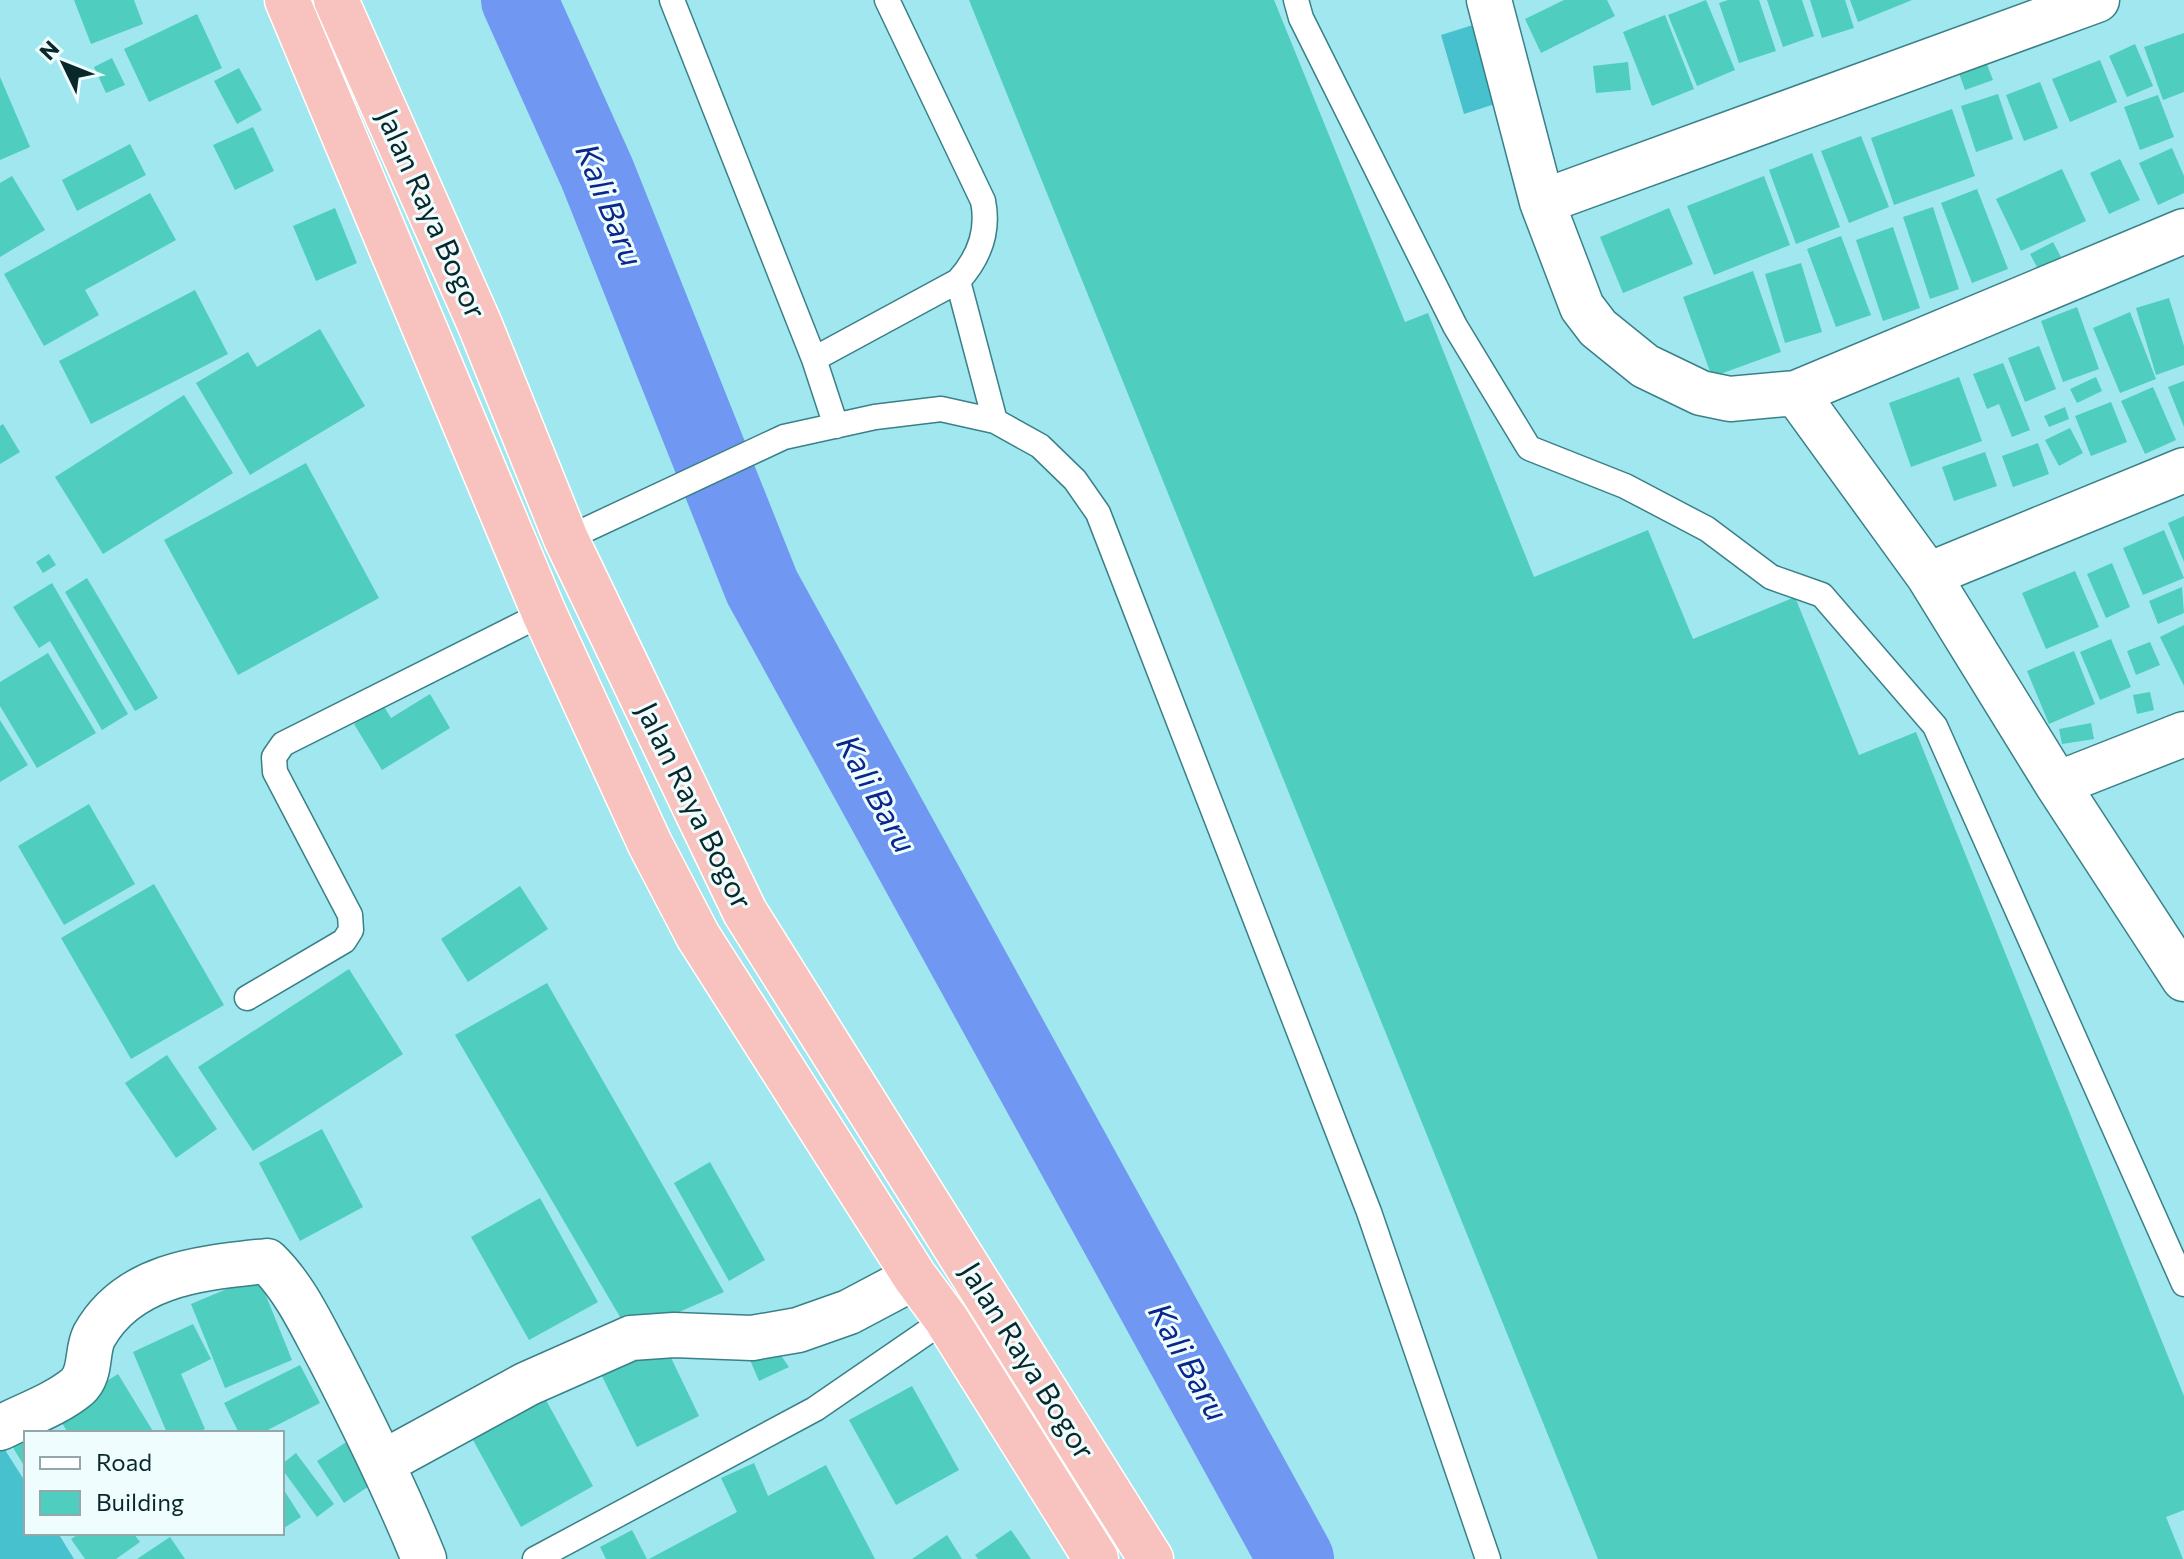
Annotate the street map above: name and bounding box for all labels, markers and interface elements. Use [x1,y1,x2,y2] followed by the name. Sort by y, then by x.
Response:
[24,24,104,104] north arrow
[34,35,65,65] text: N
[370,102,496,324] street label: Jalan Raya Bogor
[568,137,654,272] water label: Kali Baru
[630,695,762,915] street label: Jalan Raya Bogor
[829,727,927,859] water label: Kali Baru
[954,1254,1105,1465] street label: Jalan Raya Bogor
[1141,1295,1239,1427] water label: Kali Baru
[24,1431,284,1535] legend
[96,1447,152,1476] text: Road
[96,1487,184,1516] text: Building

